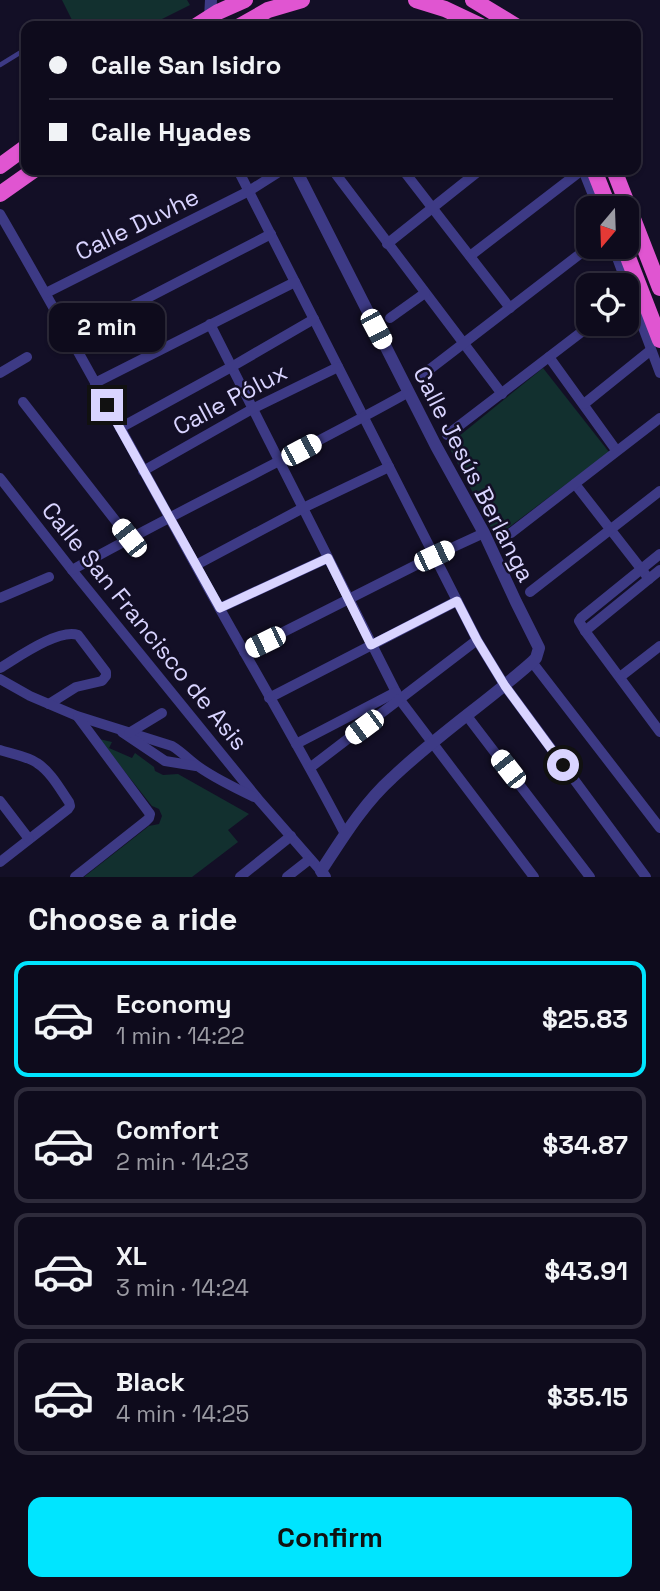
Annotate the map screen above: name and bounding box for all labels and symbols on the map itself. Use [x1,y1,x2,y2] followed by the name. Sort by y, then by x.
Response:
[70,181,204,267] street label: Calle Duvhe
[576,196,639,259] north arrow
[49,304,165,352] callout: 2 min
[357,306,396,352] car
[168,356,292,442] street label: Calle Pólux
[406,361,542,587] street label: Calle Jesús Berlanga
[91,389,123,421] route end
[278,431,325,469] car
[35,495,255,757] street label: Calle San Francisco de Asis
[108,515,151,561] car
[411,538,458,574] car
[242,623,289,661] car
[341,706,388,748] car
[487,746,530,792] car
[547,749,579,781] route start

